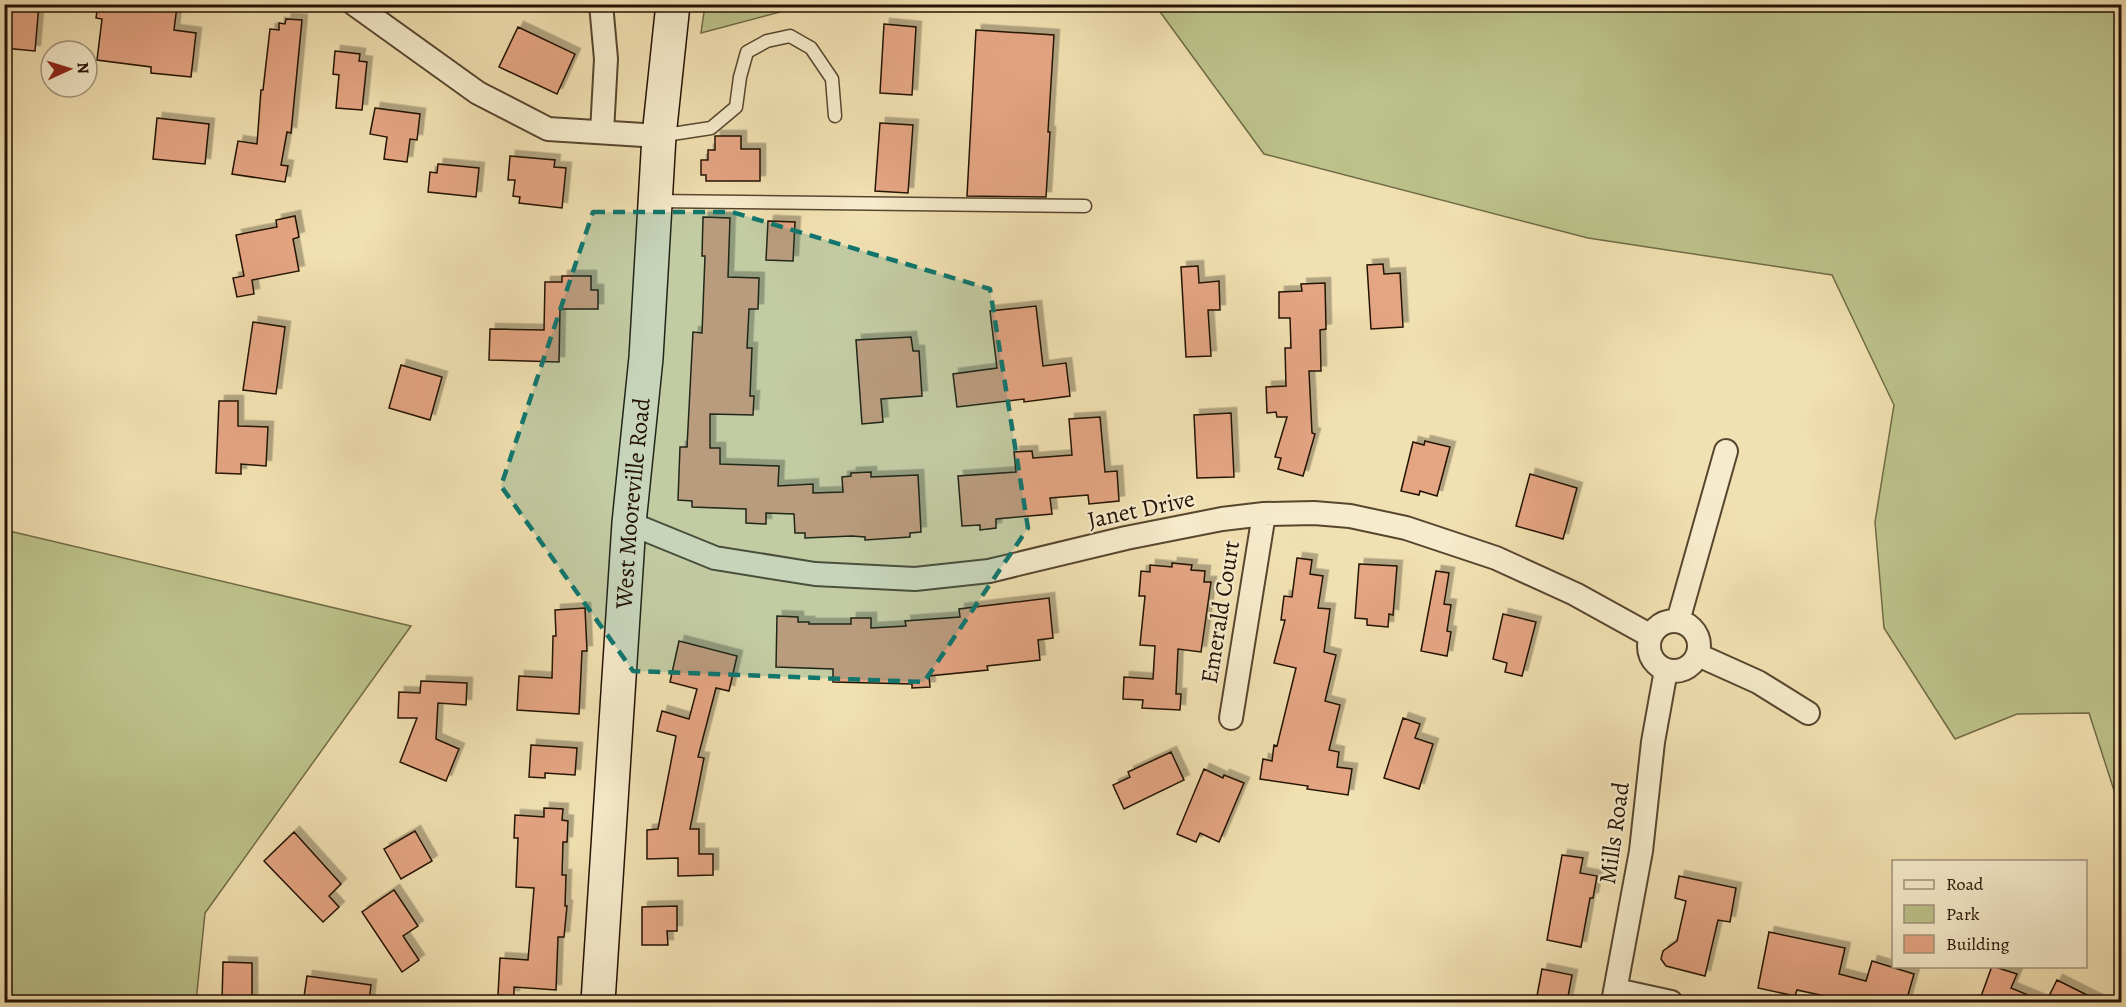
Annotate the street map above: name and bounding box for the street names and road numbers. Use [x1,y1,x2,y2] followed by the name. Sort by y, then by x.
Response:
[607,396,658,611] street label: West Mooreville Road
[1084,482,1198,536] street label: Janet Drive
[1193,538,1247,686] street label: Emerald Court
[1591,780,1637,886] street label: Mills Road

